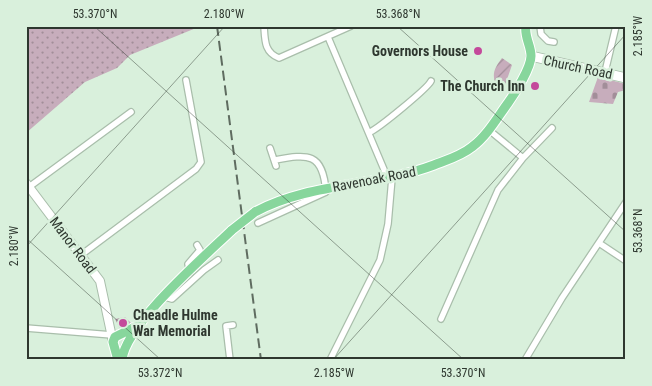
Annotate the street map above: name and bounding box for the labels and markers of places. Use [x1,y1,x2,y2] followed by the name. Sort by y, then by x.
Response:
[372,43,468,59] place label: Governors House
[472,45,484,57] marker: Governors House
[440,78,525,94] place label: The Church Inn
[529,80,541,92] marker: The Church Inn
[133,307,218,339] place label: Cheadle Hulme War Memorial
[117,317,129,329] marker: Cheadle Hulme War Memorial

